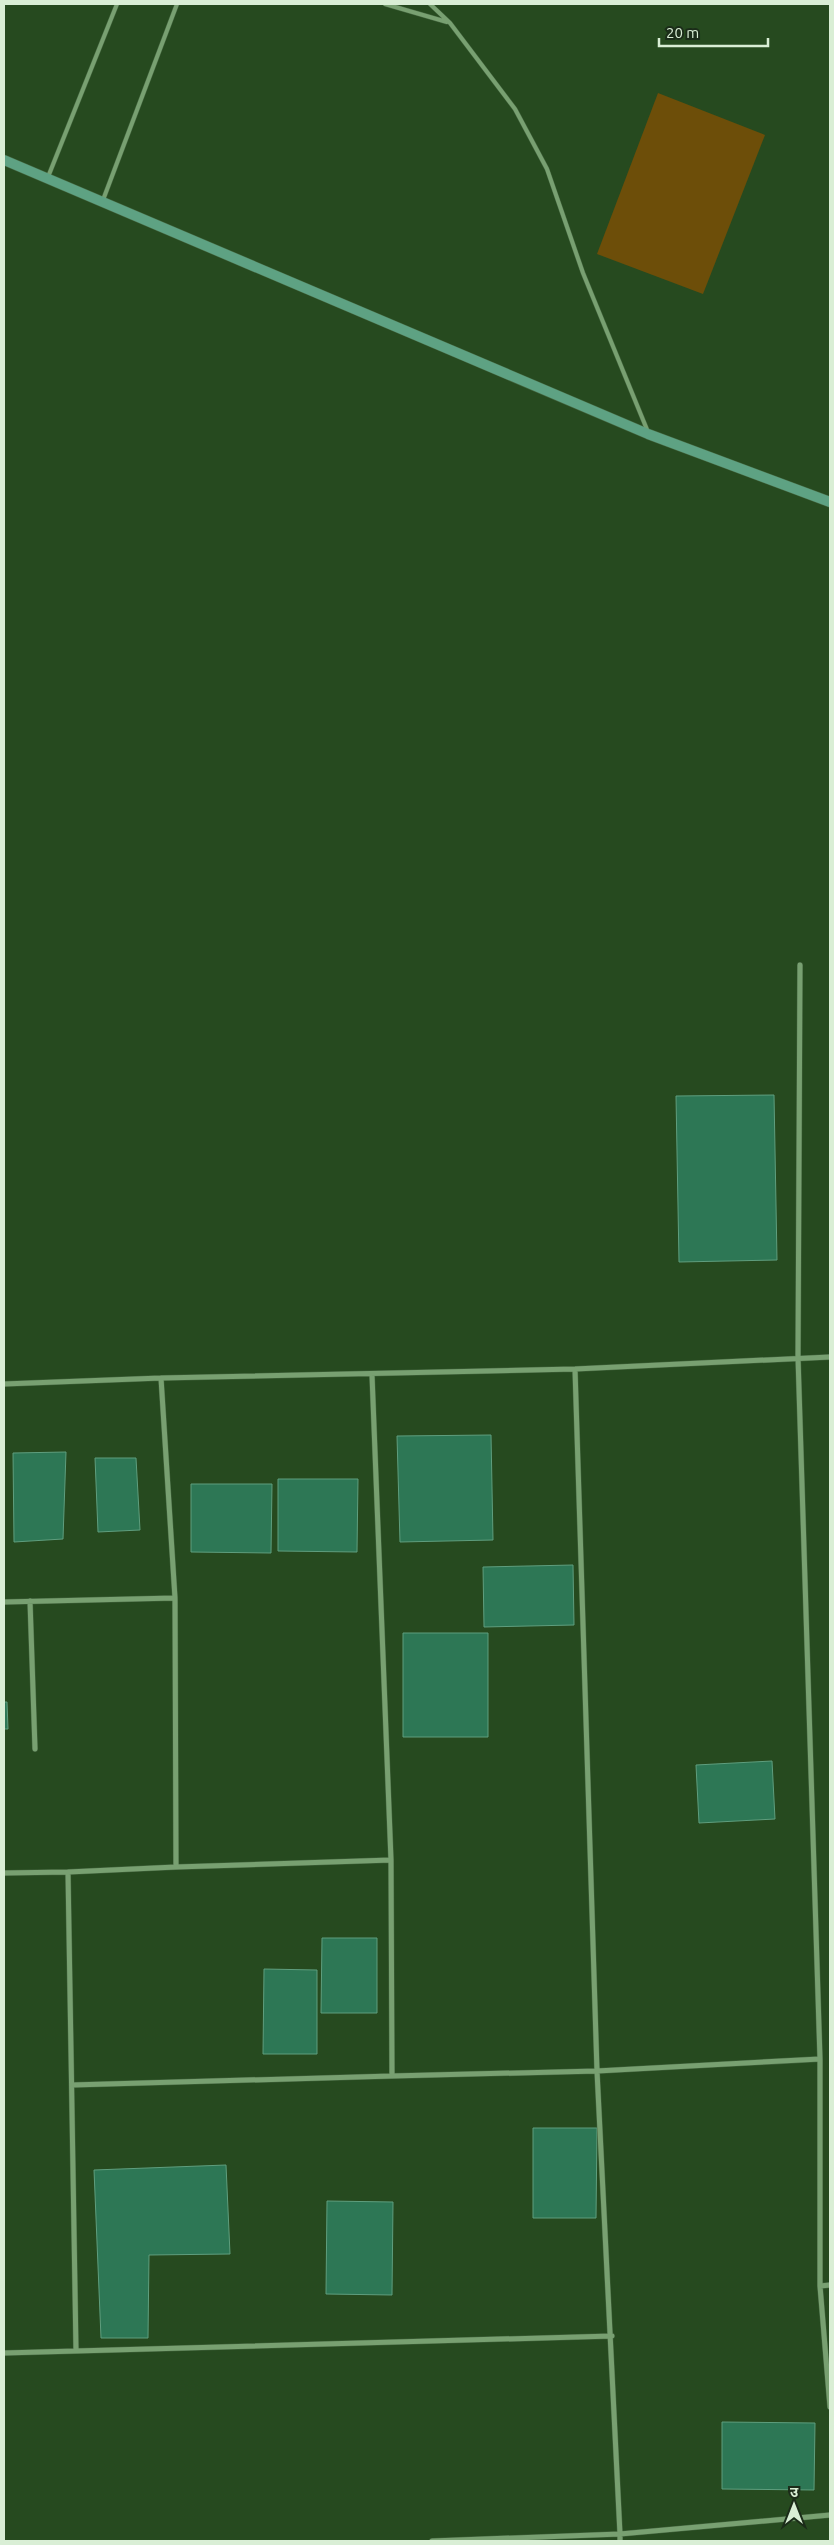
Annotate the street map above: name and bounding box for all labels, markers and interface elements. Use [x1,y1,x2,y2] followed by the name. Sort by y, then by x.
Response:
[659,15,768,47] scale bar
[666,24,699,41] text: 20 m
[769,2480,819,2530] north arrow
[790,2484,799,2500] text: उ

